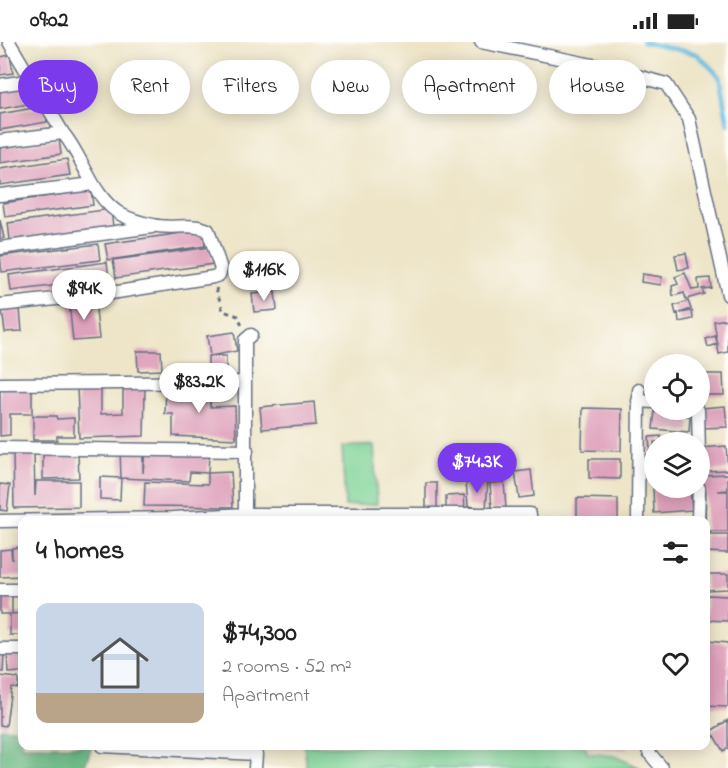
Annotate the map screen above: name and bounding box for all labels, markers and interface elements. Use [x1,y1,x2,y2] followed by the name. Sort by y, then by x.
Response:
[30,5,68,37] text: 09:02
[18,60,98,114] chip: Buy
[110,60,190,114] chip: Rent
[202,60,299,114] chip: Filters
[311,60,390,114] chip: New
[402,60,537,114] chip: Apartment
[549,60,646,114] chip: House
[222,251,306,302] pin: $116K
[242,256,286,285] text: $116K
[48,270,120,321] pin: $94K
[66,275,102,304] text: $94K
[644,354,710,498] map controls
[644,354,710,420] button: locate
[150,363,248,414] pin: $83.2K
[173,368,225,397] text: $83.2K
[644,432,710,498] button: layers
[428,443,526,494] pin: $74.3K
[452,448,502,477] text: $74.3K
[36,533,124,571] text: 4 homes
[659,536,692,569] icon: filters
[222,615,297,653] text: $74,300
[84,627,156,699] icon: home
[659,647,692,680] icon: heart
[222,653,352,682] text: 2 rooms · 52 m²
[222,682,310,711] text: Apartment

